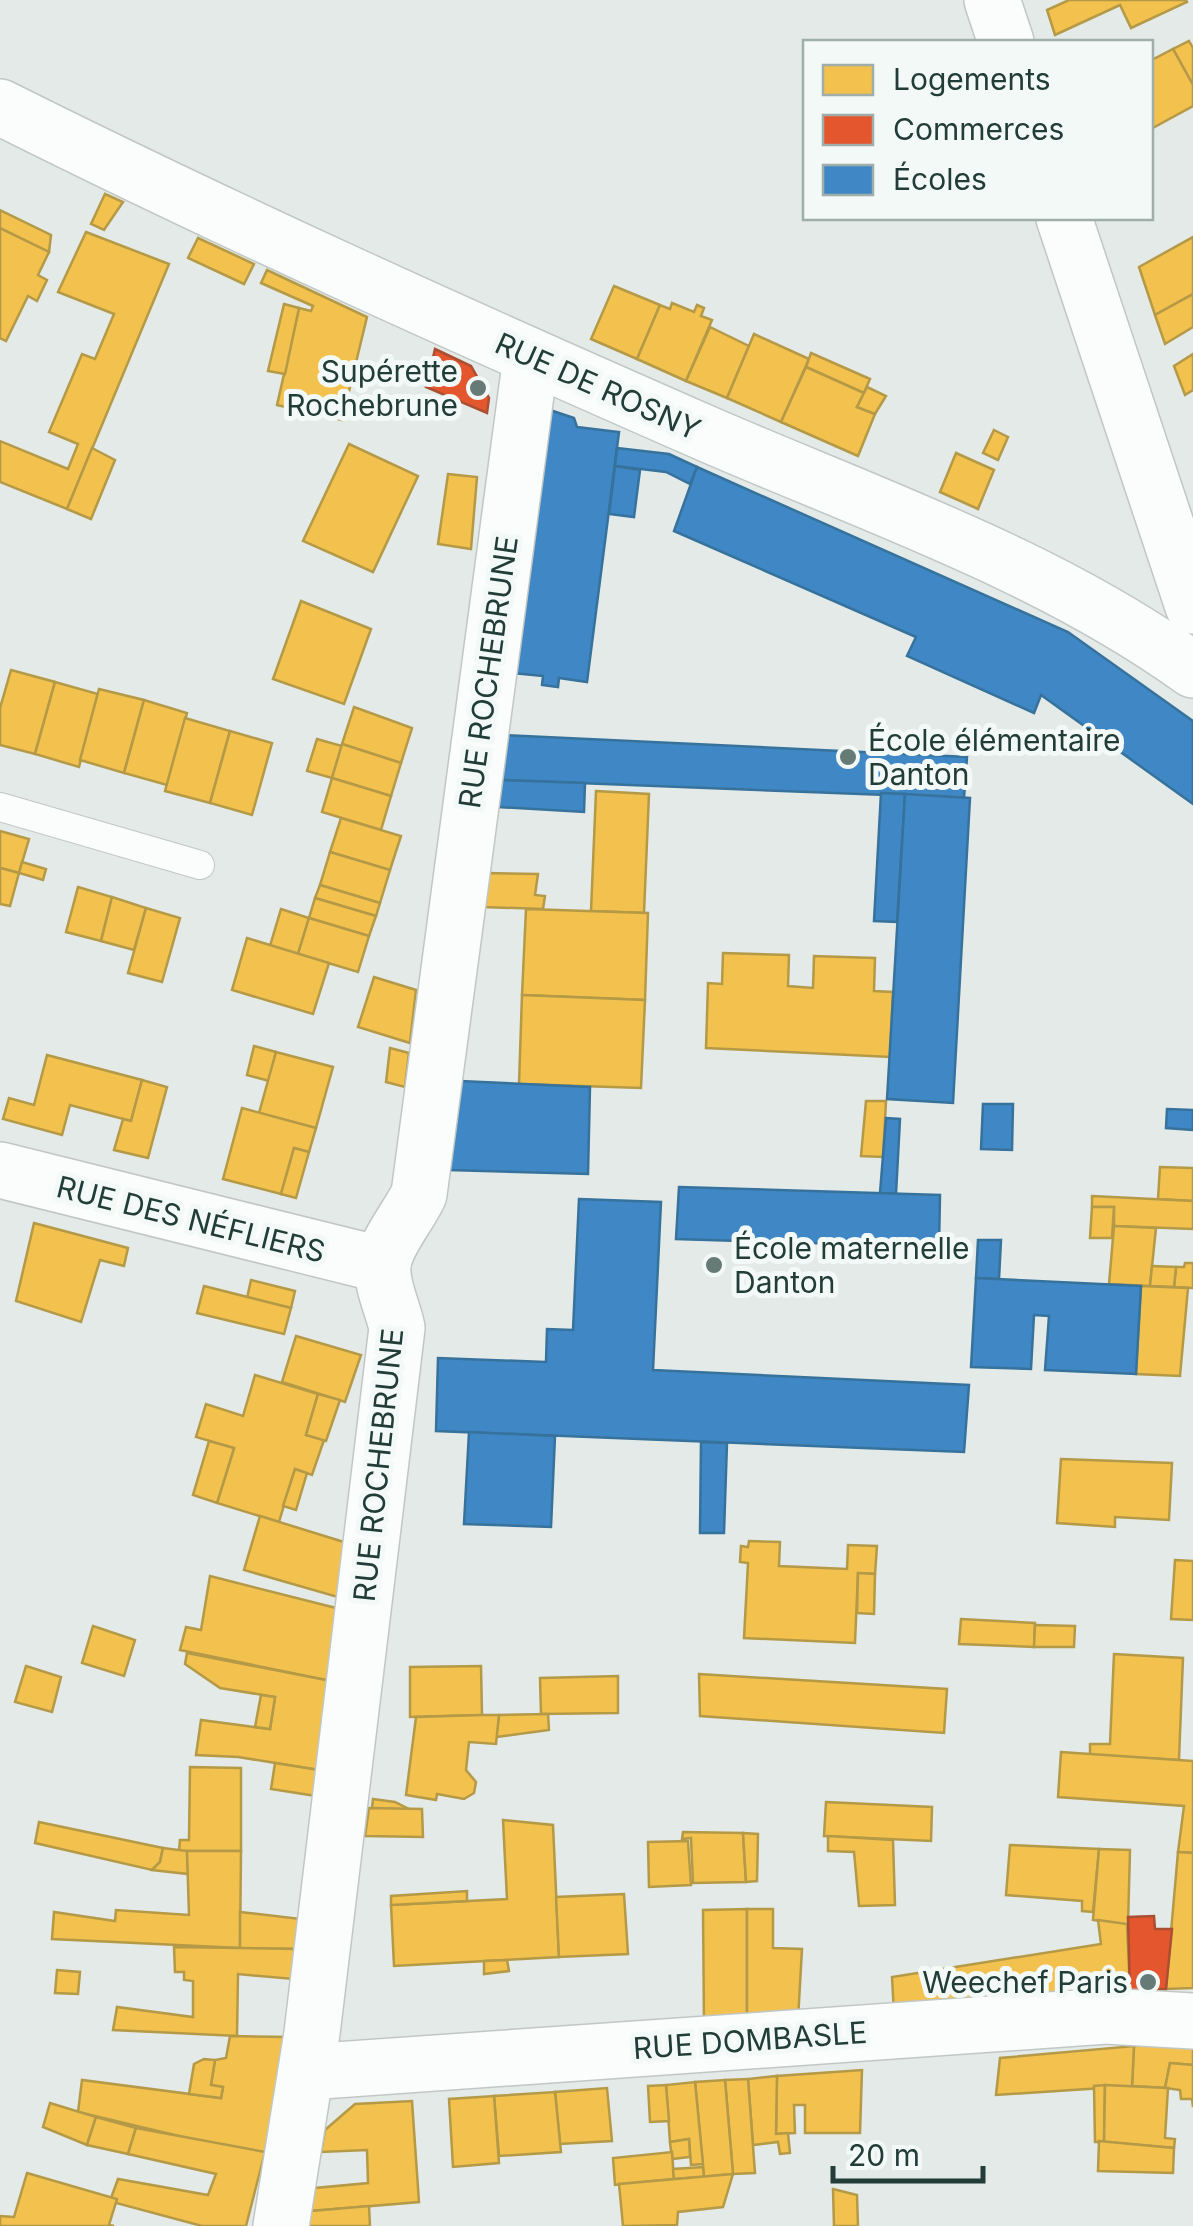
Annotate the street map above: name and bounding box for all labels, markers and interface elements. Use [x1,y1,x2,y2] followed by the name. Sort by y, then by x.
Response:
[803,40,1153,220] legend
[893,61,1051,97] text: Logements
[893,111,1064,147] text: Commerces
[893,161,987,197] text: Écoles
[490,325,706,447] street label: RUE DE ROSNY
[286,353,458,423] place label: Supérette Rochebrune
[467,377,489,399] marker: Supérette Rochebrune
[451,534,525,810] street label: RUE ROCHEBRUNE
[868,722,1120,792] place label: École élémentaire Danton
[837,746,859,768] marker: École élémentaire Danton
[53,1168,329,1270] street label: RUE DES NÉFLIERS
[734,1230,970,1300] place label: École maternelle Danton
[703,1254,725,1276] marker: École maternelle Danton
[346,1327,410,1603] street label: RUE ROCHEBRUNE
[922,1964,1128,2000] place label: Weechef Paris
[1137,1971,1159,1993] marker: Weechef Paris
[632,2014,868,2066] street label: RUE DOMBASLE
[833,2121,983,2183] scale bar
[848,2137,920,2173] text: 20 m

